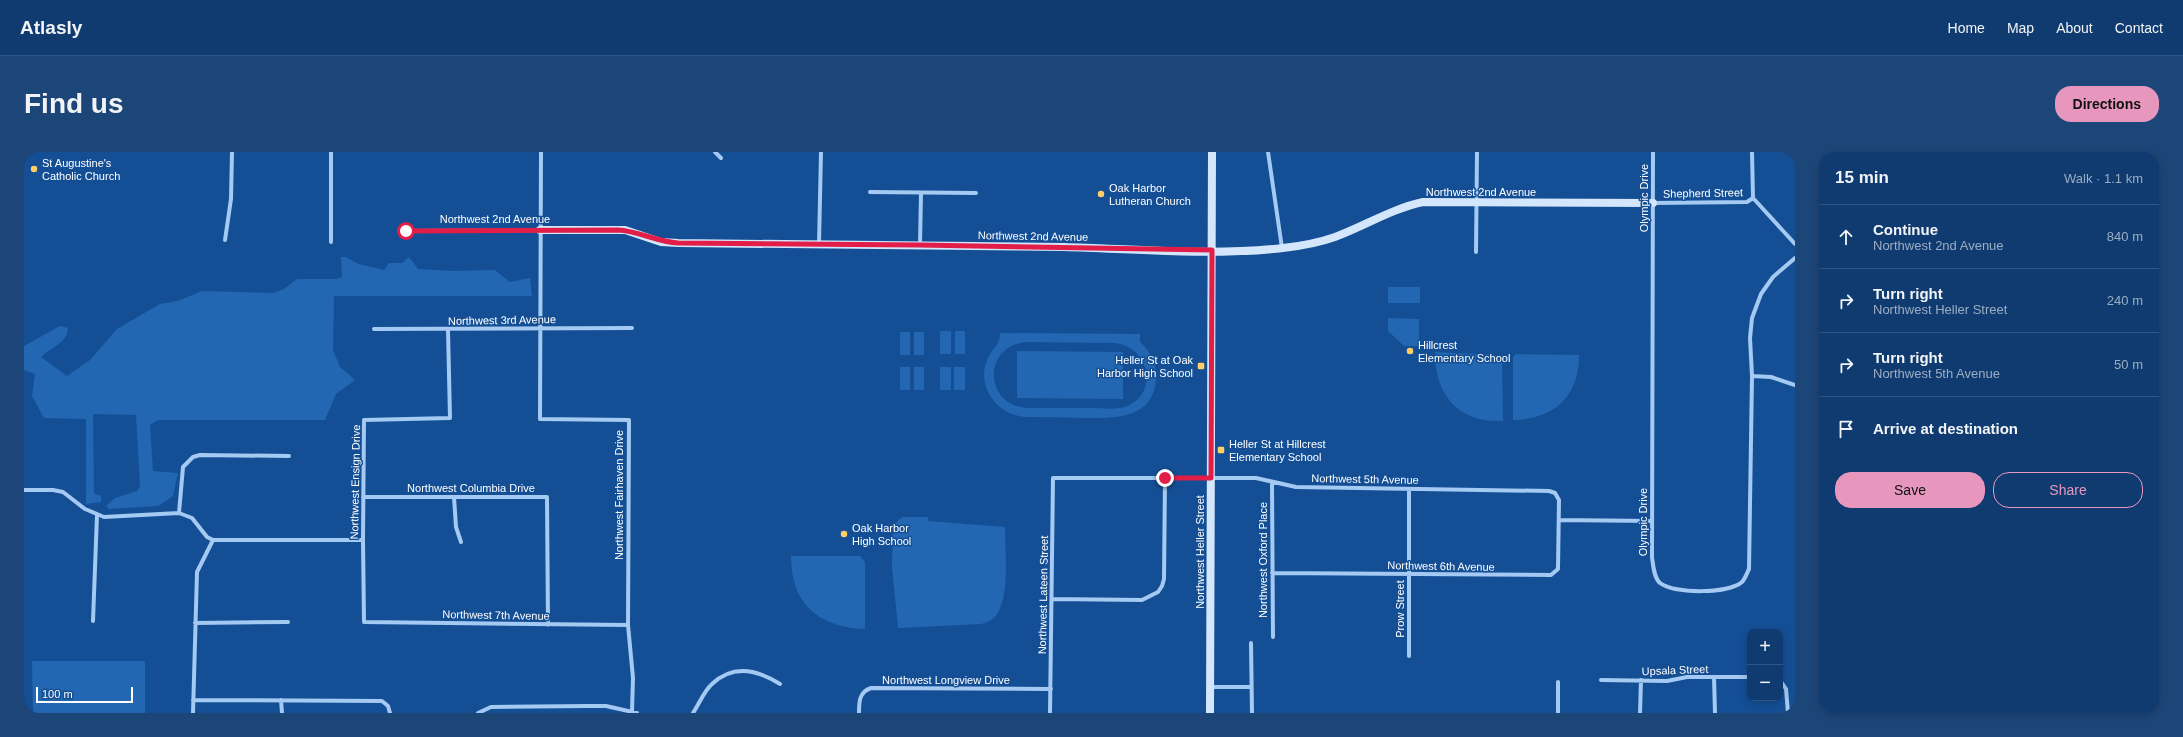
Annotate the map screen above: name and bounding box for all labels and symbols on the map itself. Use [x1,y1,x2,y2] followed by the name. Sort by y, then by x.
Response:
[42,157,120,182] place label: St Augustine's Catholic Church
[29,164,39,174] marker: St Augustine's Catholic Church
[1638,164,1650,232] street label: Olympic Drive
[1109,182,1191,207] place label: Oak Harbor Lutheran Church
[1426,186,1536,198] street label: Northwest 2nd Avenue
[1663,186,1743,200] street label: Shepherd Street
[1096,189,1106,199] marker: Oak Harbor Lutheran Church
[440,213,550,225] street label: Northwest 2nd Avenue
[397,222,415,240] route start
[978,229,1088,243] street label: Northwest 2nd Avenue
[448,313,556,327] street label: Northwest 3rd Avenue
[1418,339,1510,364] place label: Hillcrest Elementary School
[1405,346,1415,356] marker: Hillcrest Elementary School
[1097,354,1193,379] place label: Heller St at Oak Harbor High School
[1196,361,1206,371] marker: Heller St at Oak Harbor High School
[348,424,362,540] street label: Northwest Ensign Drive
[613,430,625,560] street label: Northwest Fairhaven Drive
[1229,438,1326,463] place label: Heller St at Hillcrest Elementary School
[1216,445,1226,455] marker: Heller St at Hillcrest Elementary School
[1156,469,1174,487] route end
[1311,472,1419,486] street label: Northwest 5th Avenue
[407,482,535,494] street label: Northwest Columbia Drive
[1637,488,1649,556] street label: Olympic Drive
[1194,495,1206,609] street label: Northwest Heller Street
[1257,502,1269,618] street label: Northwest Oxford Place
[852,522,911,547] place label: Oak Harbor High School
[839,529,849,539] marker: Oak Harbor High School
[1036,536,1050,654] street label: Northwest Lateen Street
[1387,559,1495,573] street label: Northwest 6th Avenue
[1394,580,1406,638] street label: Prow Street
[442,608,550,622] street label: Northwest 7th Avenue
[1641,663,1709,677] street label: Upsala Street
[882,674,1010,686] street label: Northwest Longview Drive
[36,685,133,704] scale bar

